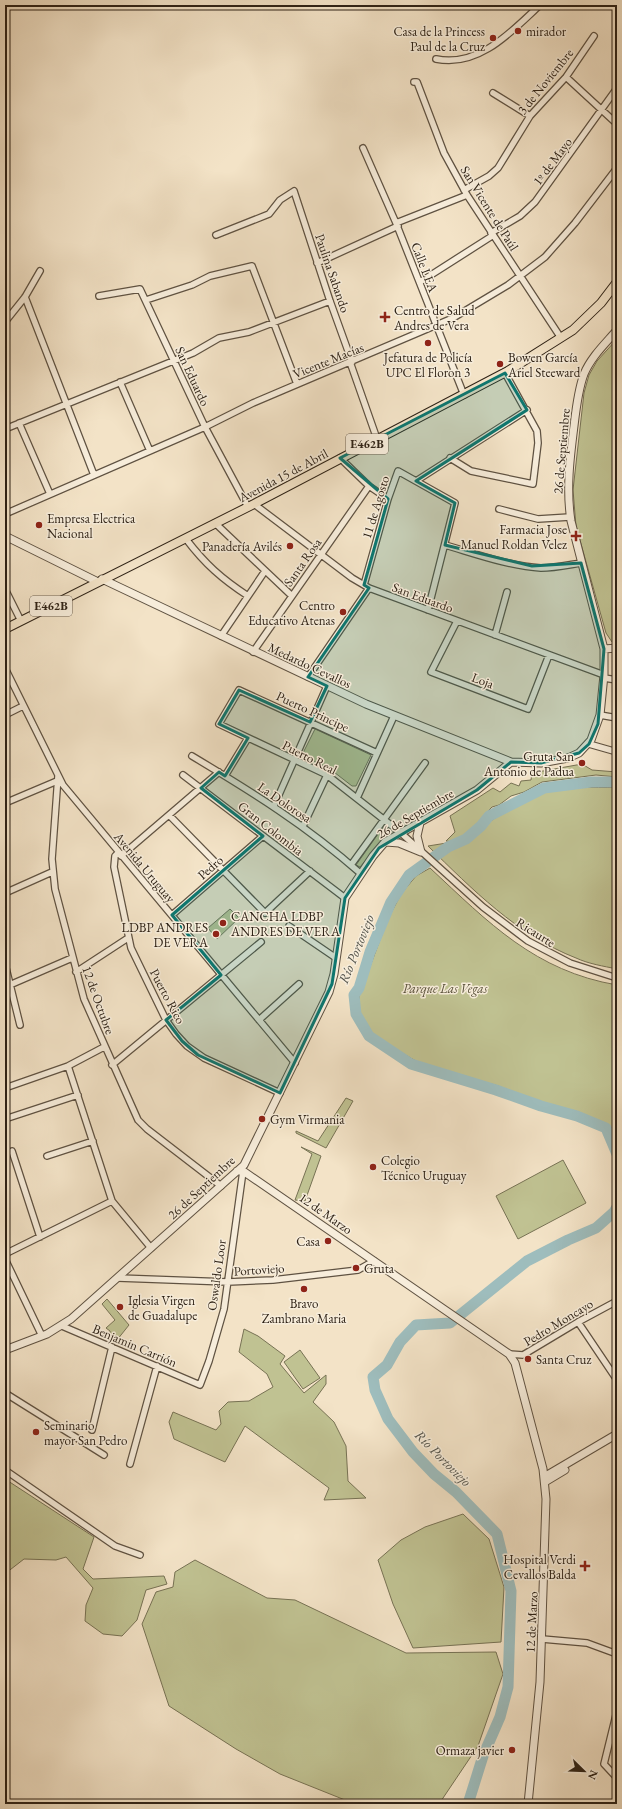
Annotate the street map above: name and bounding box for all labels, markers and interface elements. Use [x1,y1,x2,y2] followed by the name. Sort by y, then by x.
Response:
[393,23,485,55] place label: Casa de la Princess Paul de la Cruz
[526,23,567,40] place label: mirador
[513,26,523,36] marker: mirador
[488,33,498,43] marker: Casa de la Princess Paul de la Cruz
[514,45,577,118] street label: 3 de Noviembre
[529,134,576,189] street label: 1º de Mayo
[457,163,522,254] street label: San Vicente de Paúl
[311,232,354,315] street label: Paulina Sabando
[407,240,442,296] street label: Calle LEA
[393,302,475,334] place label: Centro de Salud Andres de Vera
[379,311,391,323] marker: Centro de Salud Andres de Vera
[423,338,433,348] marker: Jefatura de Policía UPC El Floron 3
[290,339,366,382] street label: Vicente Macías
[171,344,214,409] street label: San Eduardo
[383,349,473,381] place label: Jefatura de Policía UPC El Floron 3
[507,349,581,381] place label: Bowen García Ariel Steeward
[495,359,505,369] marker: Bowen García Ariel Steeward
[549,408,574,494] street label: 26 de Septiembre
[346,434,388,454] road number: E462B
[235,445,331,507] street label: Avenida 15 de Abril
[358,474,393,541] street label: 11 de Agosto
[47,510,136,542] place label: Empresa Electrica Nacional
[34,520,44,530] marker: Empresa Electrica Nacional
[460,521,567,553] place label: Farmacia Jose Manuel Roldan Velez
[570,530,582,542] marker: Farmacia Jose Manuel Roldan Velez
[280,534,326,590] street label: Santa Rosa
[202,538,282,555] place label: Panadería Avilés
[285,541,295,551] marker: Panadería Avilés
[390,579,456,616] street label: San Eduardo
[30,596,72,616] road number: E462B
[248,597,335,629] place label: Centro Educativo Atenas
[338,607,348,617] marker: Centro Educativo Atenas
[265,639,354,692] street label: Medardo Cevallos
[469,669,497,693] street label: Loja
[274,687,352,736] street label: Puerto Principe
[280,736,340,778] street label: Puerto Real
[483,748,575,780] place label: Gruta San Antonio de Padua
[577,758,587,768] marker: Gruta San Antonio de Padua
[255,778,315,827] street label: La Dolorosa
[374,785,457,842] street label: 26 de Septiembre
[234,797,308,860] street label: Gran Colombia
[110,828,179,906] street label: Avenida Uruguay
[194,852,227,883] street label: Pedro
[230,908,341,940] place label: CANCHA LDBP ANDRES DE VERA
[334,911,378,986] water label: Río Portoviejo
[513,914,559,951] street label: Ricaurte
[218,918,228,928] marker: CANCHA LDBP ANDRES DE VERA
[121,919,209,951] place label: LDBP ANDRES DE VERA
[211,929,221,939] marker: LDBP ANDRES DE VERA
[78,964,119,1037] street label: 12 de Octubre
[146,966,189,1027] street label: Puerto Rico
[403,980,488,998] park label: Parque Las Vegas
[270,1111,345,1128] place label: Gym Virmania
[257,1114,267,1124] marker: Gym Virmania
[164,1152,238,1223] street label: 26 de Septiembre
[381,1152,467,1184] place label: Colegio Técnico Uruguay
[368,1162,378,1172] marker: Colegio Técnico Uruguay
[296,1189,356,1238] street label: 12 de Marzo
[296,1233,321,1250] place label: Casa
[323,1236,333,1246] marker: Casa
[203,1238,230,1312] street label: Oswaldo Loor
[233,1259,285,1280] street label: Portoviejo
[364,1260,395,1277] place label: Gruta
[351,1263,361,1273] marker: Gruta
[299,1284,309,1294] marker: Bravo Zambrano Maria
[128,1292,197,1324] place label: Iglesia Virgen de Guadalupe
[262,1295,347,1327] place label: Bravo Zambrano Maria
[520,1295,596,1350] street label: Pedro Moncayo
[115,1302,125,1312] marker: Iglesia Virgen de Guadalupe
[90,1320,180,1371] street label: Benjamin Carrión
[536,1351,591,1368] place label: Santa Cruz
[523,1354,533,1364] marker: Santa Cruz
[44,1417,127,1449] place label: Seminario mayor San Pedro
[411,1426,476,1491] water label: Río Portoviejo
[31,1427,41,1437] marker: Seminario mayor San Pedro
[503,1551,577,1583] place label: Hospital Verdi Cevallos Balda
[579,1560,591,1572] marker: Hospital Verdi Cevallos Balda
[521,1591,542,1653] street label: 12 de Marzo
[436,1742,505,1759] place label: Ormaza javier
[507,1745,517,1755] marker: Ormaza javier
[564,1751,604,1791] north arrow
[585,1768,601,1782] text: N

